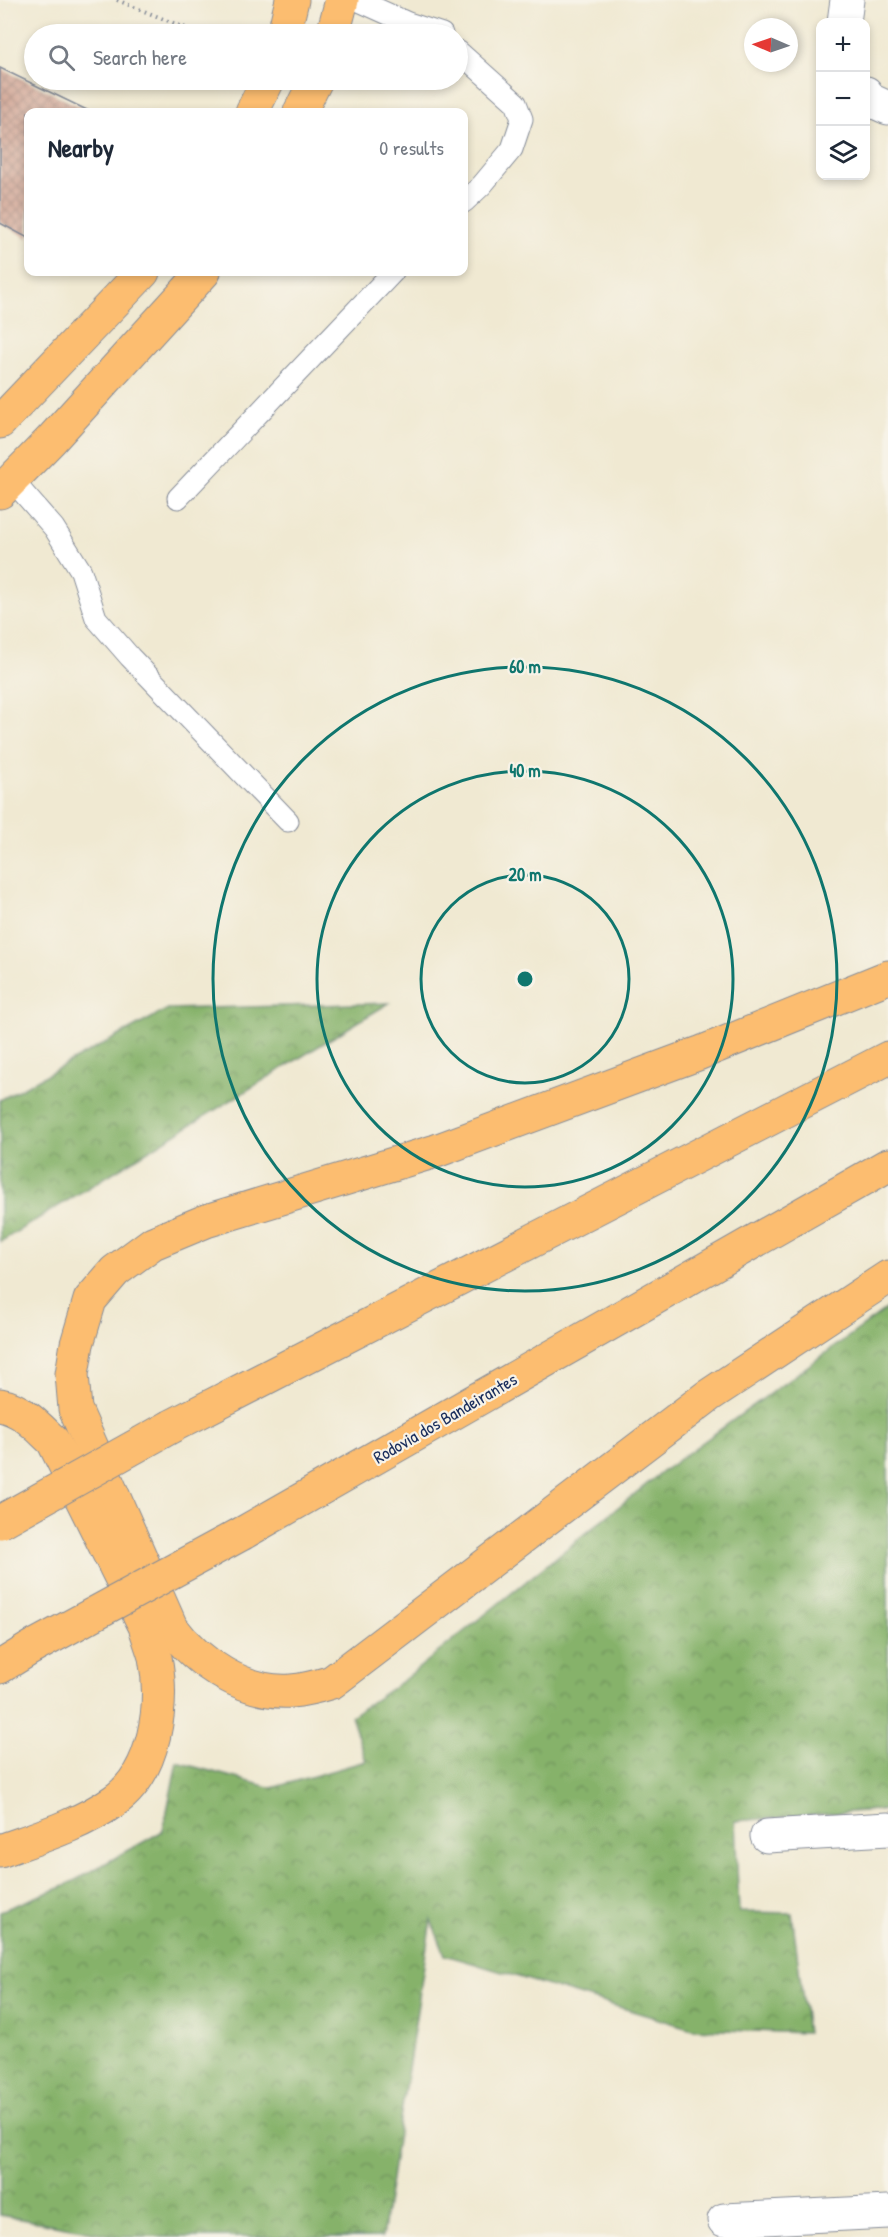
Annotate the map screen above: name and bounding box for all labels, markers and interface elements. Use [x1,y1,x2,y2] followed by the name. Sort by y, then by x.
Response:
[744,18,798,72] north arrow
[816,18,870,180] map controls
[816,18,870,72] button: +
[24,24,468,90] search box
[45,41,78,74] icon: search
[93,42,187,72] text: Search here
[816,72,870,126] button: −
[816,126,870,180] button: layers
[48,130,114,165] text: Nearby
[379,134,444,161] text: 0 results
[509,654,541,679] text: 60 m
[509,758,541,783] text: 40 m
[509,862,541,887] text: 20 m
[515,969,535,989] centre of rings
[368,1367,522,1469] street label: Rodovia dos Bandeirantes

